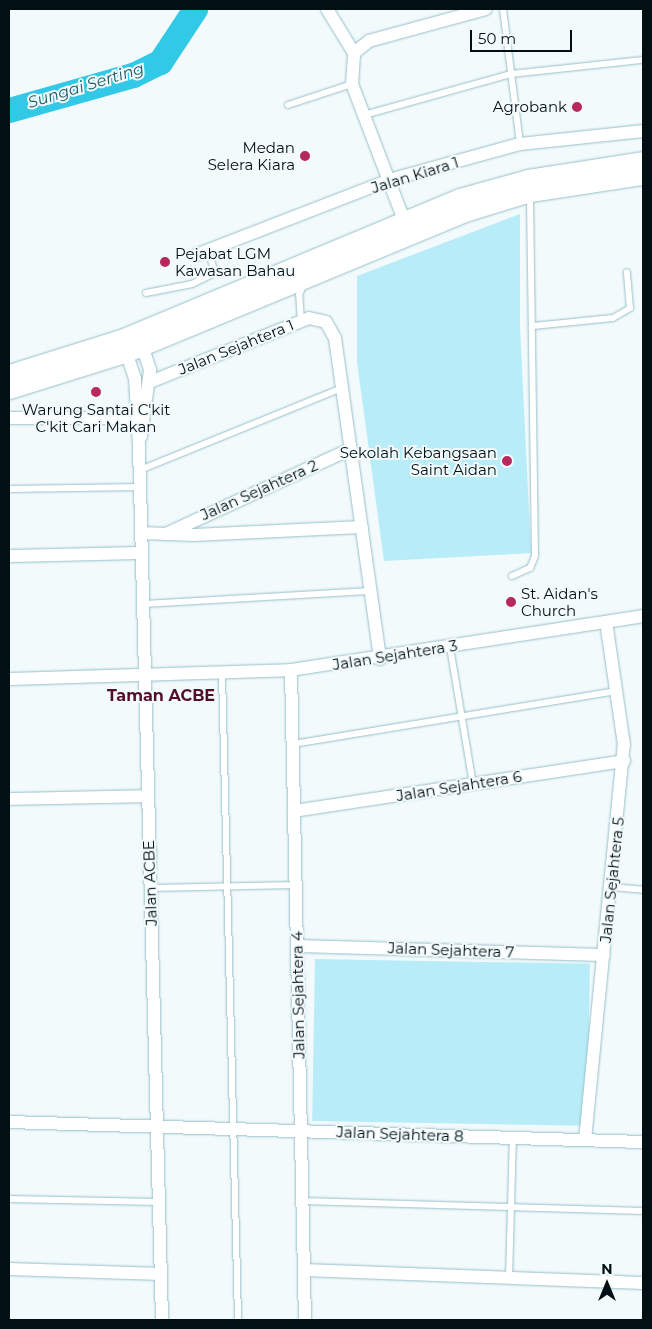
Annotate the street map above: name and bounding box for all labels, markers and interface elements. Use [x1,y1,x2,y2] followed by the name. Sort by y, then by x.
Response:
[472,20,574,52] scale bar
[478,29,516,48] text: 50 m
[26,59,146,113] water label: Sungai Serting
[493,98,567,116] place label: Agrobank
[571,101,583,113] marker: Agrobank
[208,138,295,173] place label: Medan Selera Kiara
[299,150,311,162] marker: Medan Selera Kiara
[369,153,461,197] street label: Jalan Kiara 1
[175,244,295,279] place label: Pejabat LGM Kawasan Bahau
[159,256,171,268] marker: Pejabat LGM Kawasan Bahau
[176,316,296,378] street label: Jalan Sejahtera 1
[90,386,102,398] marker: Warung Santai C'kit C'kit Cari Makan
[22,400,170,435] place label: Warung Santai C'kit C'kit Cari Makan
[340,443,497,478] place label: Sekolah Kebangsaan Saint Aidan
[501,455,513,467] marker: Sekolah Kebangsaan Saint Aidan
[198,456,320,524] street label: Jalan Sejahtera 2
[521,584,598,619] place label: St. Aidan's Church
[505,596,517,608] marker: St. Aidan's Church
[331,636,459,674] street label: Jalan Sejahtera 3
[107,686,215,706] district label: Taman ACBE
[395,767,523,805] street label: Jalan Sejahtera 6
[596,816,628,944] street label: Jalan Sejahtera 5
[140,840,160,926] street label: Jalan ACBE
[288,931,308,1059] street label: Jalan Sejahtera 4
[387,939,515,961] street label: Jalan Sejahtera 7
[336,1123,464,1145] street label: Jalan Sejahtera 8
[582,1259,632,1309] north arrow
[601,1260,613,1278] text: N

